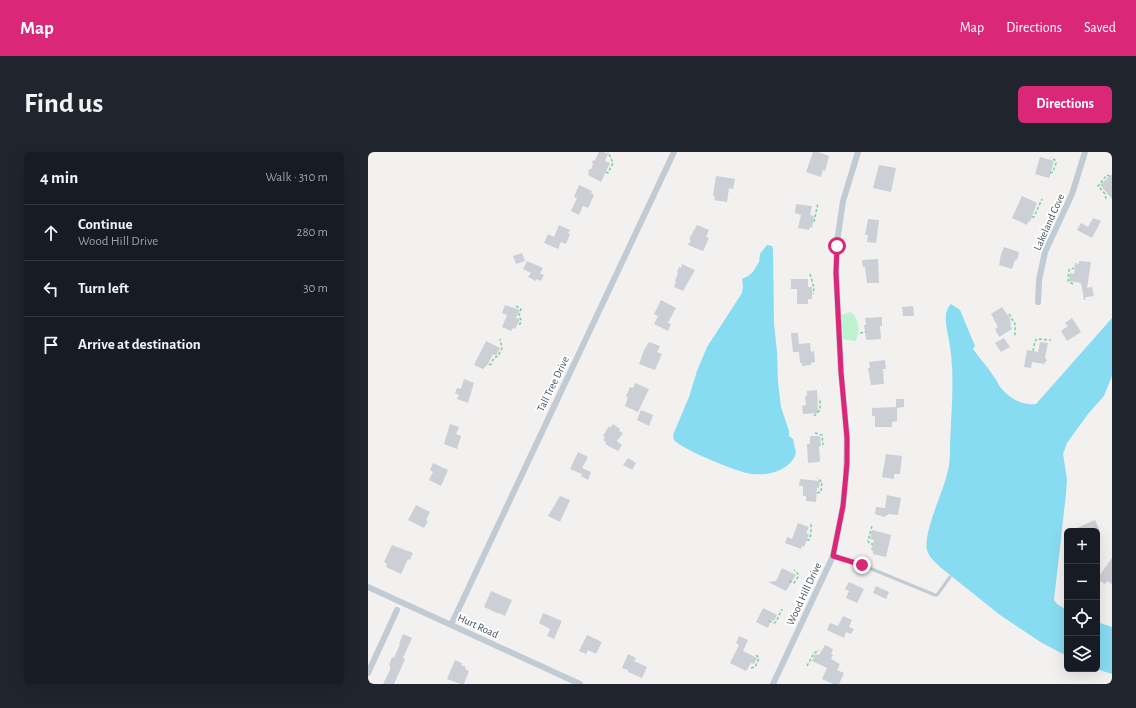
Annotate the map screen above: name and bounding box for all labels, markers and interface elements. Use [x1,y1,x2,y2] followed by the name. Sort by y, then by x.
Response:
[20,19,54,38] text: Map
[960,21,984,35] text: Map
[1006,21,1062,35] text: Directions
[1084,21,1116,35] text: Saved
[1018,86,1112,123] button: Directions
[24,90,103,118] text: Find us
[40,169,78,186] text: 4 min
[265,171,328,184] text: Walk · 310 m
[1032,192,1066,252] street label: Lakeland Cove
[78,217,133,232] text: Continue
[40,222,62,244] icon: ahead
[297,226,328,239] text: 280 m
[78,235,158,248] text: Wood Hill Drive
[828,237,846,255] route start
[40,278,62,300] icon: left
[78,281,129,296] text: Turn left
[303,282,328,295] text: 30 m
[40,334,62,356] icon: arrive
[78,337,201,352] text: Arrive at destination
[535,355,571,413] street label: Tall Tree Drive
[1064,528,1100,672] map controls
[1064,528,1100,564] button: +
[853,556,871,574] route end
[785,561,823,627] street label: Wood Hill Drive
[1064,564,1100,600] button: −
[1064,600,1100,636] button: locate
[456,612,500,640] street label: Hurt Road
[1064,636,1100,672] button: layers

